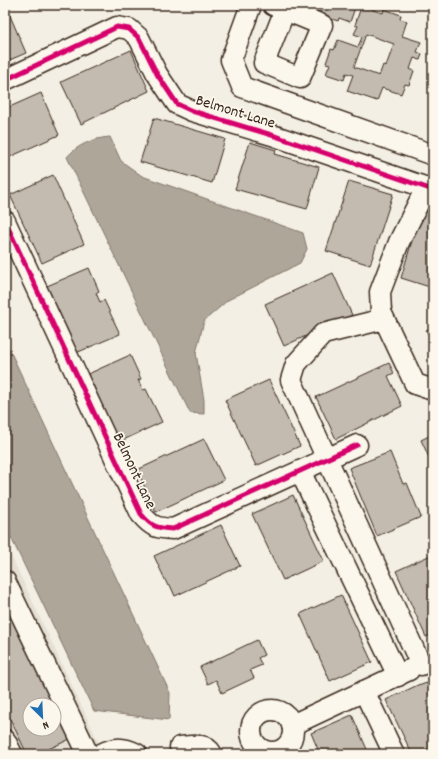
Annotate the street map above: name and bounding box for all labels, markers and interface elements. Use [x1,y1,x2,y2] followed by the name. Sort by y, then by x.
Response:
[193,89,278,135] street label: Belmont Lane
[106,429,161,513] street label: Belmont Lane
[22,697,62,737] north arrow
[39,716,51,733] text: N

